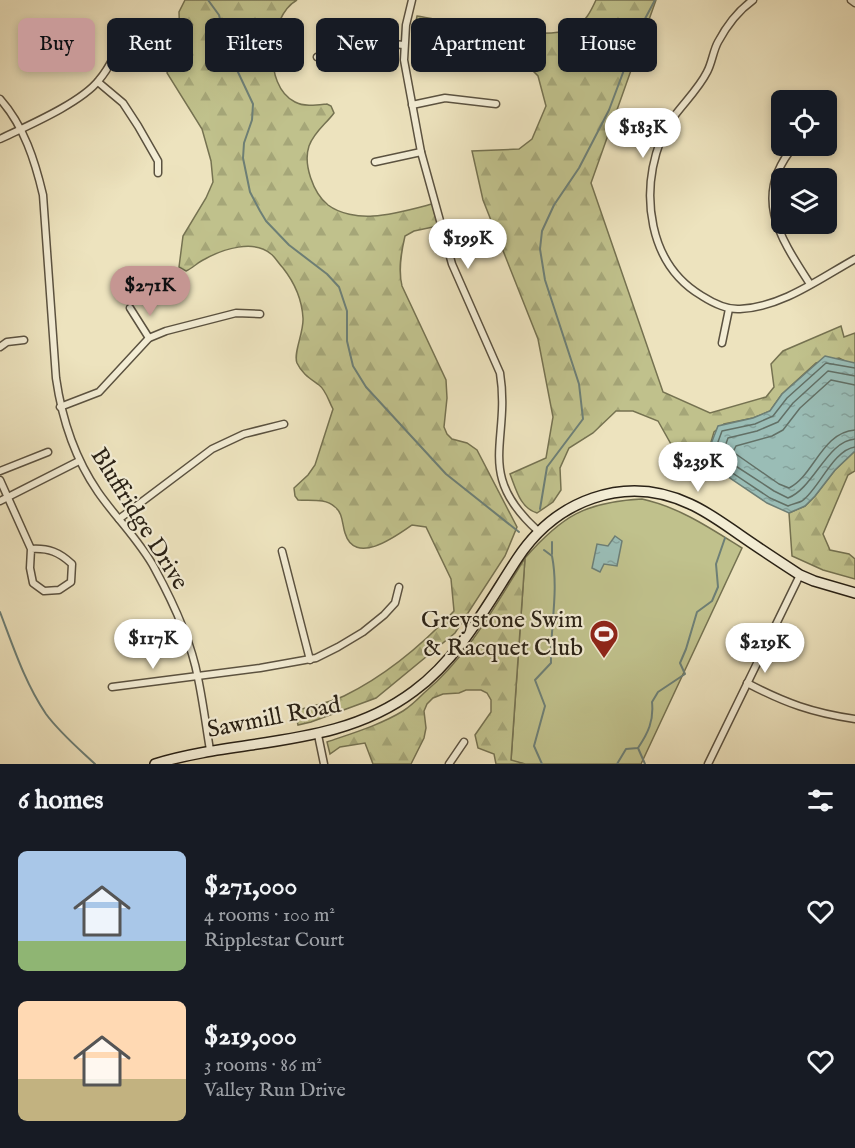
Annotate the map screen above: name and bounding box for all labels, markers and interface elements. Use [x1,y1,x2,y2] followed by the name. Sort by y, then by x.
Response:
[18,18,95,72] chip: Buy
[107,18,193,72] chip: Rent
[205,18,304,72] chip: Filters
[316,18,399,72] chip: New
[411,18,546,72] chip: Apartment
[558,18,657,72] chip: House
[771,90,837,234] map controls
[771,90,837,156] button: locate
[601,108,685,159] pin: $183K
[619,115,667,140] text: $183K
[771,168,837,234] button: layers
[426,219,510,270] pin: $199K
[443,226,493,251] text: $199K
[108,266,192,317] pin: $271K
[124,273,176,298] text: $271K
[83,442,195,596] street label: Bluffridge Drive
[656,442,740,493] pin: $239K
[672,449,724,474] text: $239K
[421,605,583,664] place label: Greystone Swim & Racquet Club
[588,618,620,660] sports icon: Greystone Swim & Racquet Club
[111,619,195,670] pin: $117K
[723,623,807,674] pin: $219K
[128,626,178,651] text: $117K
[739,630,791,655] text: $219K
[204,690,344,746] street label: Sawmill Road
[18,784,103,817] text: 6 homes
[804,784,837,817] icon: filters
[204,870,297,903] text: $271,000
[66,875,138,947] icon: home
[804,895,837,928] icon: heart
[204,903,335,928] text: 4 rooms · 100 m²
[204,928,344,953] text: Ripplestar Court
[204,1020,297,1053] text: $219,000
[66,1025,138,1097] icon: home
[804,1045,837,1078] icon: heart
[204,1053,322,1078] text: 3 rooms · 86 m²
[204,1078,346,1103] text: Valley Run Drive

